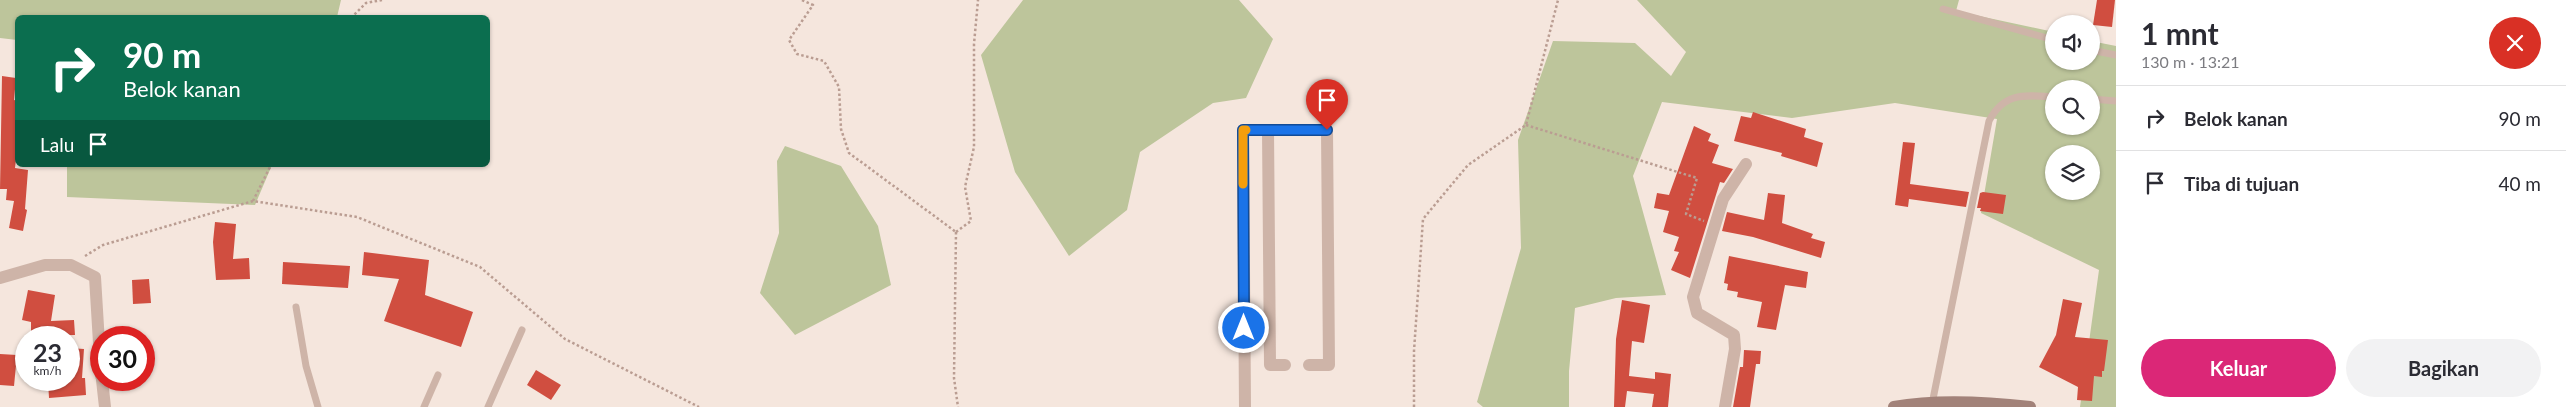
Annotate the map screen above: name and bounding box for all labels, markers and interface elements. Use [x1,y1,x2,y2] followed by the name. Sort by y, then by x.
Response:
[2045,15,2100,200] map controls
[2045,15,2100,70] button: sound
[2141,15,2219,51] text: 1 mnt
[2489,17,2541,69] button: close
[123,33,201,75] text: 90 m
[40,35,105,100] icon: right
[2141,52,2240,71] text: 130 m · 13:21
[123,75,241,102] text: Belok kanan
[1306,79,1348,130] pin
[2045,80,2100,135] button: search
[1313,86,1341,114] icon: arrive
[2141,104,2169,132] icon: right
[2184,107,2288,130] text: Belok kanan
[2498,107,2541,130] text: 90 m
[84,130,112,158] icon: arrive
[40,133,74,156] text: Lalu
[2045,145,2100,200] button: layers
[2141,169,2169,197] icon: arrive
[2184,172,2299,195] text: Tiba di tujuan
[2498,172,2541,195] text: 40 m
[1217,301,1269,353] position arrow
[90,326,155,391] speed limit sign: 30
[33,337,62,367] text: 23
[2141,339,2336,397] button: Keluar
[2346,339,2541,397] button: Bagikan
[33,363,62,378] text: km/h

